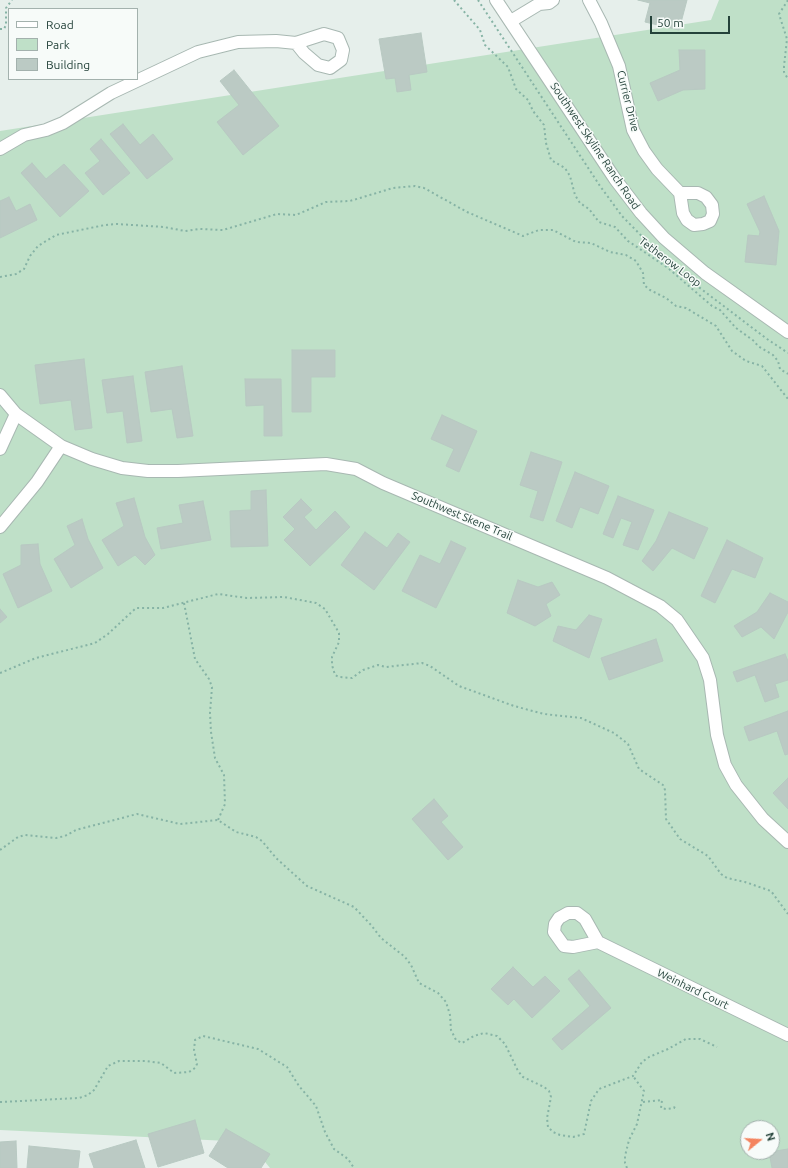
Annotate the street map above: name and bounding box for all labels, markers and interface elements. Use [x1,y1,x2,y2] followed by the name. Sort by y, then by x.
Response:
[8,8,138,80] legend
[652,8,732,34] scale bar
[657,16,684,29] text: 50 m
[46,18,74,31] text: Road
[46,38,70,51] text: Park
[46,58,90,71] text: Building
[614,69,642,133] street label: Currier Drive
[547,80,643,212] street label: Southwest Skyline Ranch Road
[636,234,704,290] street label: Tetherow Loop
[409,489,515,543] street label: Southwest Skene Trail
[655,966,731,1012] street label: Weinhard Court
[740,1120,780,1160] north arrow
[763,1131,777,1142] text: N

